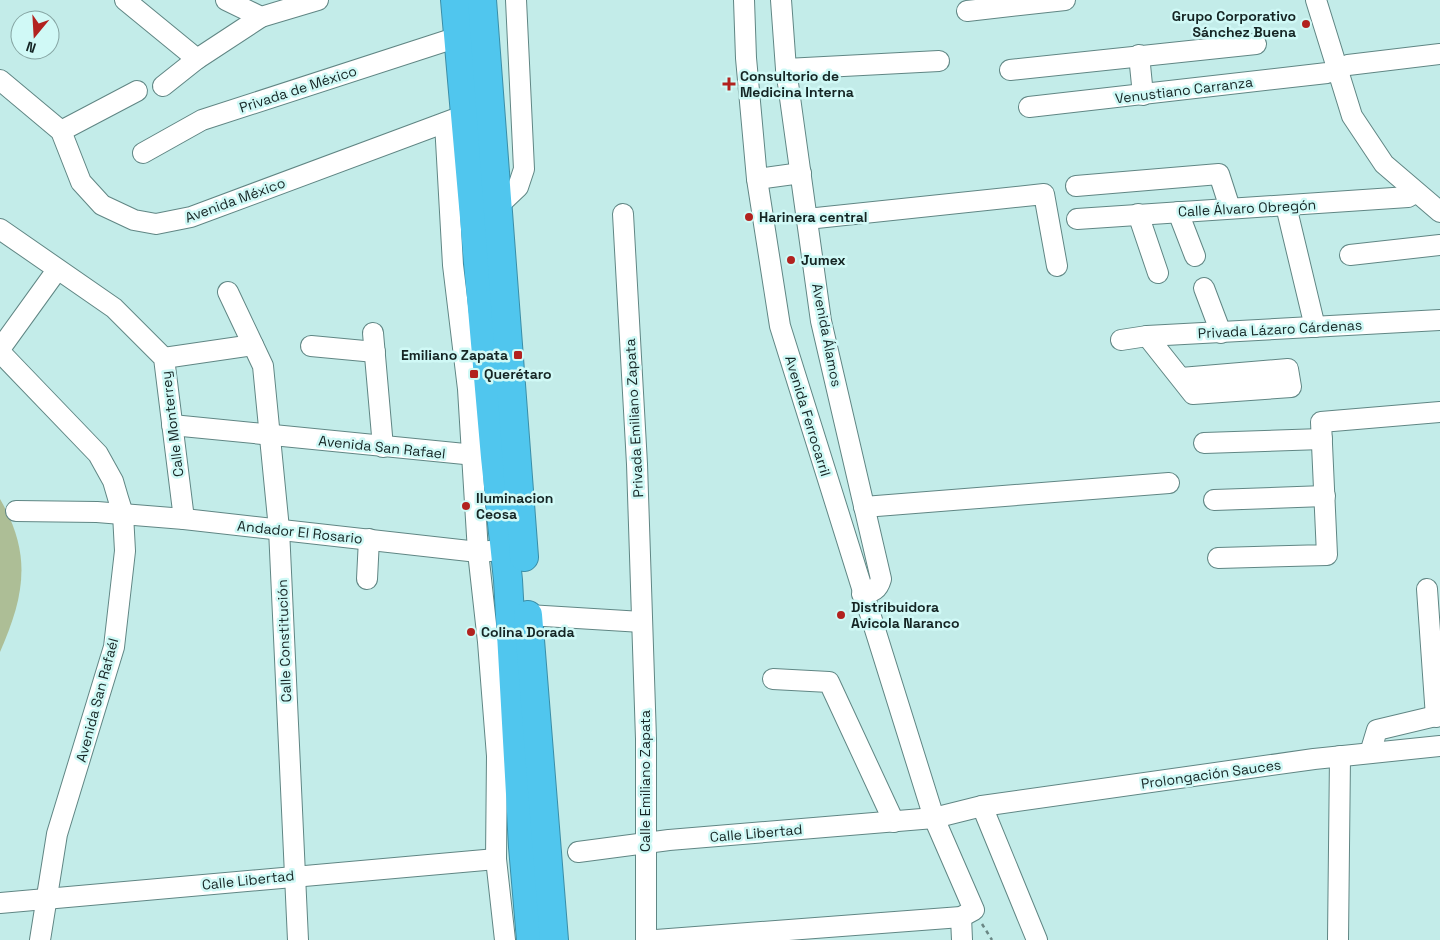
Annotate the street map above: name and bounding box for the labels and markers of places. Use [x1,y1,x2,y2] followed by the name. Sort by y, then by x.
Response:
[1172,7,1296,41] place label: Grupo Corporativo Sánchez Buena
[1300,18,1312,30] marker: Grupo Corporativo Sánchez Buena
[740,67,854,101] place label: Consultorio de Medicina Interna
[722,77,736,91] marker: Consultorio de Medicina Interna
[759,208,868,226] place label: Harinera central
[743,211,755,223] marker: Harinera central
[801,251,846,269] place label: Jumex
[785,254,797,266] marker: Jumex
[401,346,508,364] place label: Emiliano Zapata
[512,349,524,361] marker: Emiliano Zapata
[484,365,552,383] place label: Querétaro
[468,368,480,380] marker: Querétaro
[476,489,553,523] place label: Iluminacion Ceosa
[460,500,472,512] marker: Iluminacion Ceosa
[851,598,960,632] place label: Distribuidora Avicola Naranco
[835,609,847,621] marker: Distribuidora Avicola Naranco
[481,623,575,641] place label: Colina Dorada
[465,626,477,638] marker: Colina Dorada

